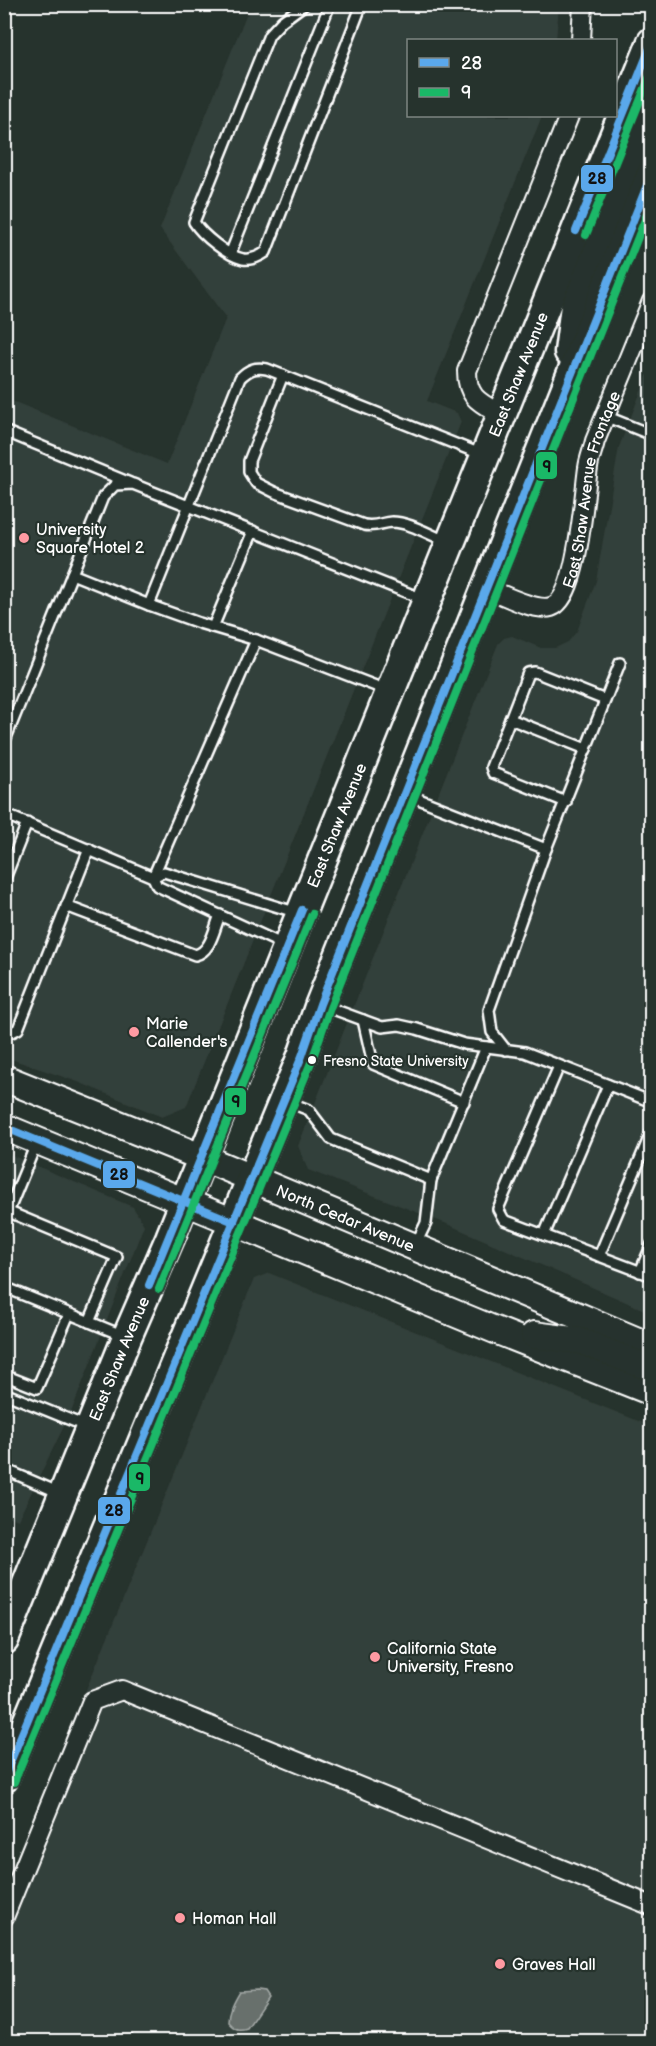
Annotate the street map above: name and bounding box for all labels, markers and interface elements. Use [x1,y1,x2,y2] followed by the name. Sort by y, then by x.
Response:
[407,39,617,117] legend
[461,53,482,74] text: 28
[461,83,471,104] text: 9
[580,164,614,193] line badge: 28
[587,170,607,189] text: 28
[486,309,553,440] street label: East Shaw Avenue
[559,388,625,591] street label: East Shaw Avenue Frontage
[535,451,558,480] line badge: 9
[542,458,552,477] text: 9
[36,521,145,558] place label: University Square Hotel 2
[17,531,31,545] marker: University Square Hotel 2
[304,760,372,891] street label: East Shaw Avenue
[146,1015,227,1052] place label: Marie Callender's
[127,1025,141,1039] marker: Marie Callender's
[323,1053,469,1070] place label: Fresno State University
[306,1054,318,1066] marker: Fresno State University
[224,1087,247,1116] line badge: 9
[231,1093,241,1112] text: 9
[102,1160,136,1189] line badge: 28
[109,1166,129,1185] text: 28
[273,1182,417,1257] street label: North Cedar Avenue
[86,1294,155,1424] street label: East Shaw Avenue
[128,1463,151,1492] line badge: 9
[135,1470,145,1489] text: 9
[97,1496,131,1525] line badge: 28
[104,1502,124,1521] text: 28
[387,1640,514,1677] place label: California State University, Fresno
[368,1650,382,1664] marker: California State University, Fresno
[192,1910,276,1929] place label: Homan Hall
[173,1911,187,1925] marker: Homan Hall
[512,1956,596,1975] place label: Graves Hall
[493,1957,507,1971] marker: Graves Hall

